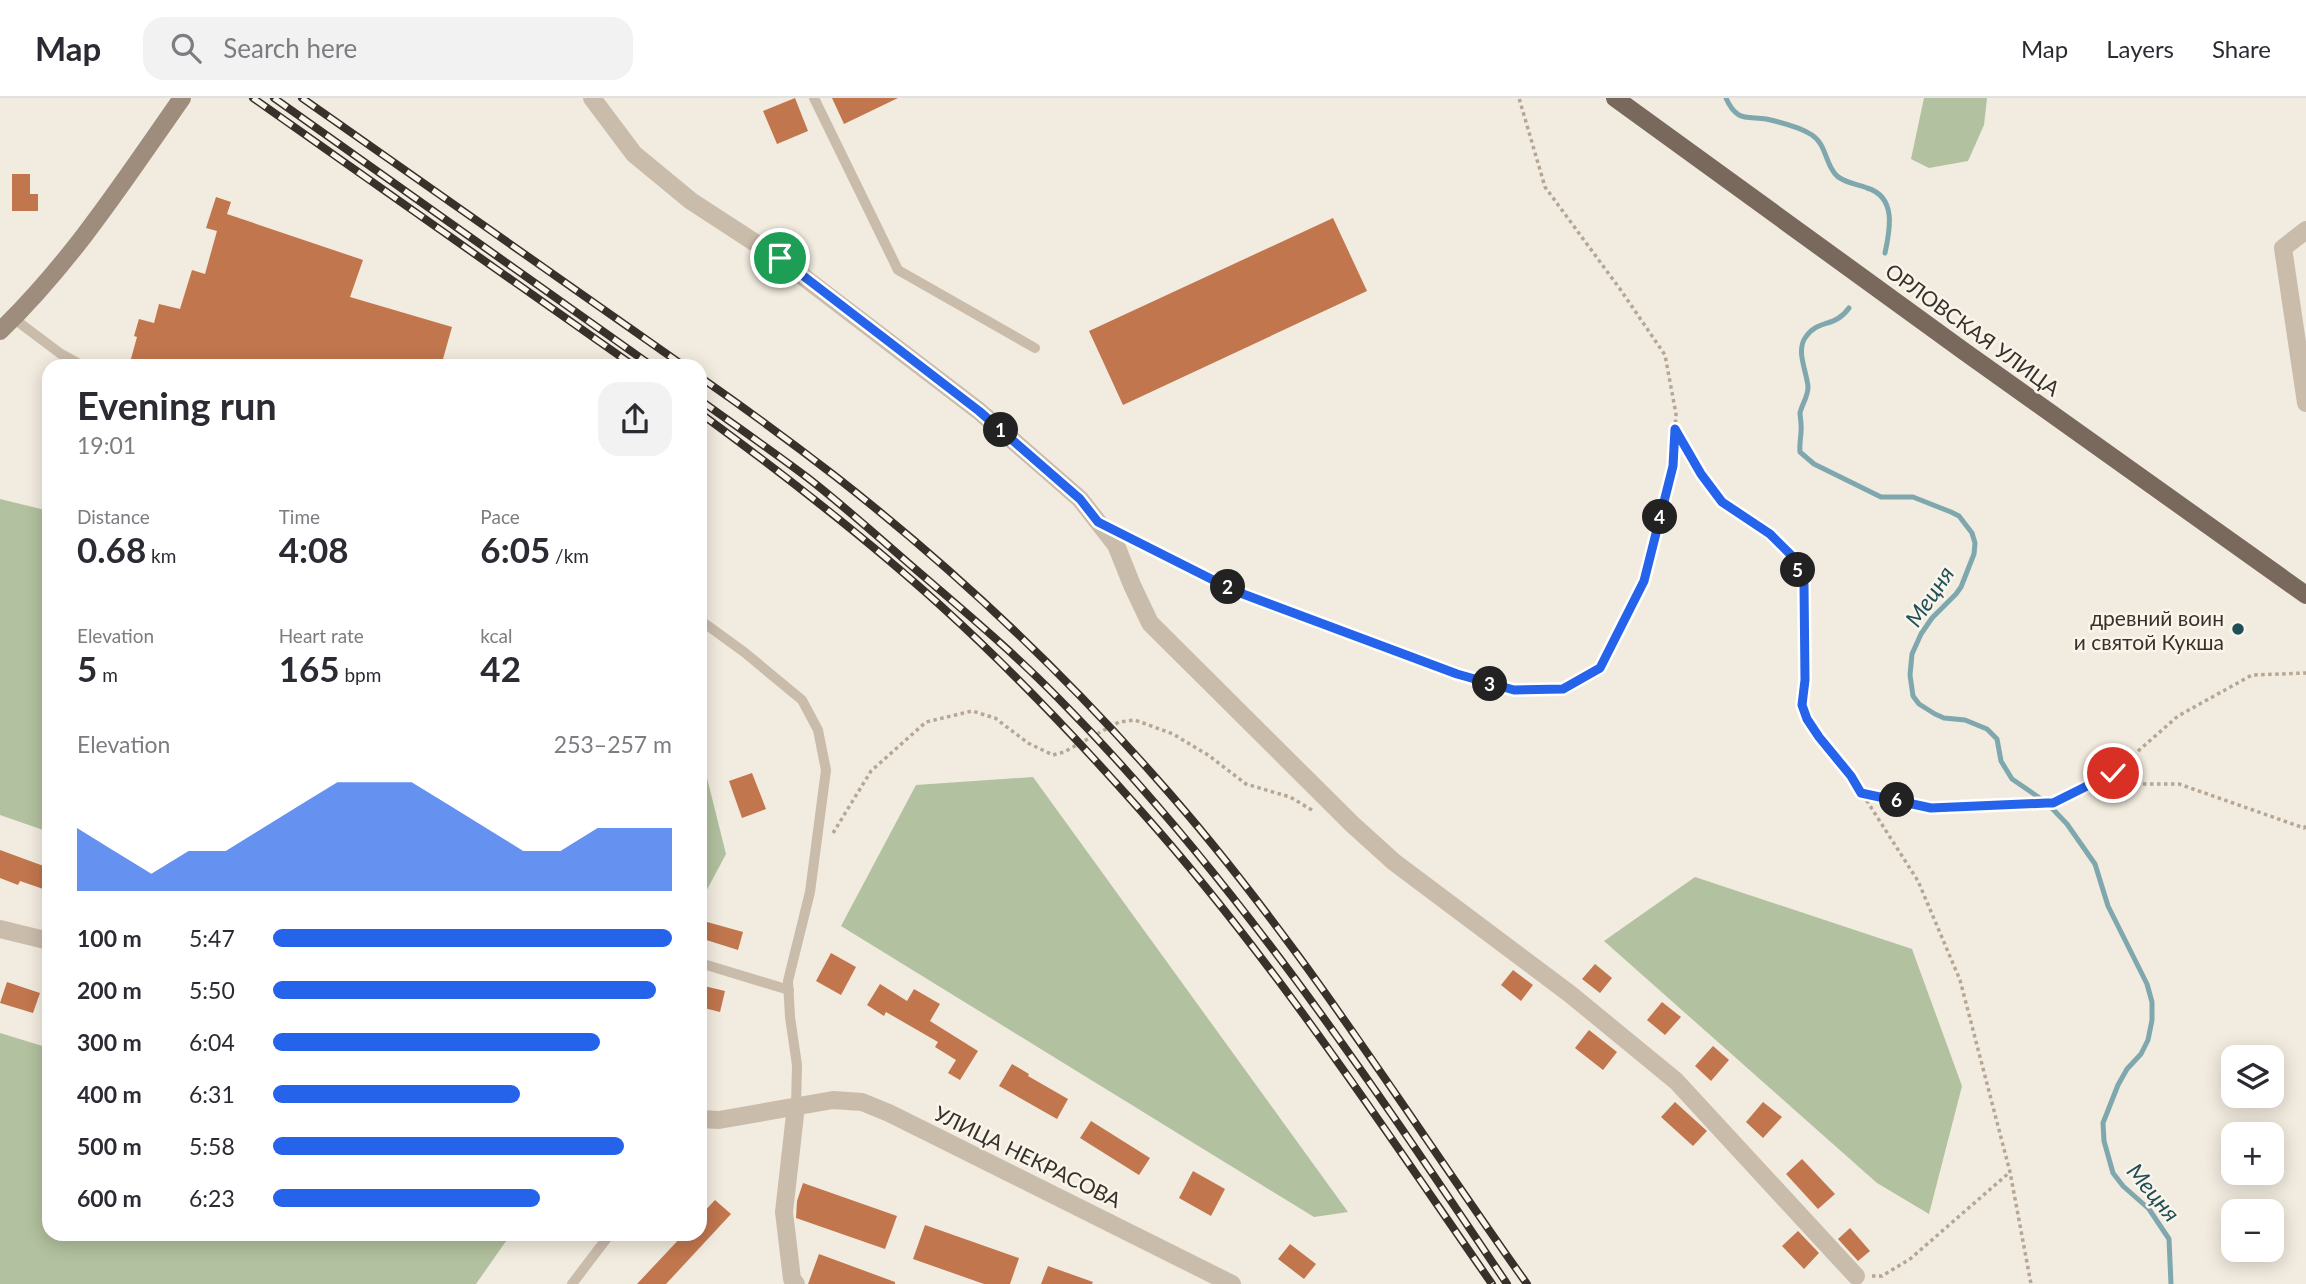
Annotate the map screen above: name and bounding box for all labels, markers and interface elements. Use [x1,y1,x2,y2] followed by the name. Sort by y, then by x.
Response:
[143,17,633,80] search box
[35,28,101,68] text: Map
[167,29,205,67] icon: search
[223,32,357,64] text: Search here
[2021,34,2068,63] text: Map
[2106,34,2174,63] text: Layers
[2212,34,2271,63] text: Share
[750,228,810,288] pin
[761,239,799,277] icon: arrive
[1881,257,2066,401] street label: ОРЛОВСКАЯ УЛИЦА
[77,382,277,428] text: Evening run
[598,382,672,456] button: share
[984,412,1018,448] pin: 1
[995,418,1006,441] text: 1
[77,431,136,459] text: 19:01
[1642,500,1678,534] pin: 4
[77,505,150,528] text: Distance
[279,505,320,528] text: Time
[480,505,520,528] text: Pace
[1654,505,1665,528] text: 4
[77,528,146,570] text: 0.68
[279,528,349,570] text: 4:08
[480,528,550,570] text: 6:05
[146,544,176,567] text: km
[550,544,589,567] text: /km
[1780,552,1815,588] pin: 5
[1792,558,1803,581] text: 5
[1899,560,1959,632] water label: Мецня
[1210,570,1246,604] pin: 2
[1222,575,1233,598] text: 2
[2074,605,2224,654] place label: древний воин и святой Кукша
[2230,621,2246,637] marker: древний воин и святой Кукша
[77,624,154,647] text: Elevation
[279,624,364,647] text: Heart rate
[480,624,512,647] text: kcal
[77,647,97,689] text: 5
[279,647,340,689] text: 165
[480,647,521,689] text: 42
[97,663,118,686] text: m
[340,663,381,686] text: bpm
[1472,666,1508,702] pin: 3
[1484,672,1495,695] text: 3
[77,730,170,758] text: Elevation
[554,730,672,758] text: 253–257 m
[2083,743,2143,803] pin
[2094,754,2132,792] icon: check
[1880,782,1914,818] pin: 6
[1891,788,1902,811] text: 6
[77,924,142,952] text: 100 m
[189,924,235,952] text: 5:47
[77,976,142,1004] text: 200 m
[189,976,235,1004] text: 5:50
[77,1028,142,1056] text: 300 m
[189,1028,235,1056] text: 6:04
[2221,1045,2284,1262] map controls
[2221,1045,2284,1108] button: layers
[77,1080,142,1108] text: 400 m
[189,1080,235,1108] text: 6:31
[930,1100,1126,1212] street label: УЛИЦА НЕКРАСОВА
[2221,1122,2284,1185] button: +
[77,1132,142,1160] text: 500 m
[189,1132,235,1160] text: 5:58
[2122,1157,2186,1227] water label: Мецня
[77,1184,142,1212] text: 600 m
[189,1184,235,1212] text: 6:23
[2221,1199,2284,1262] button: −

